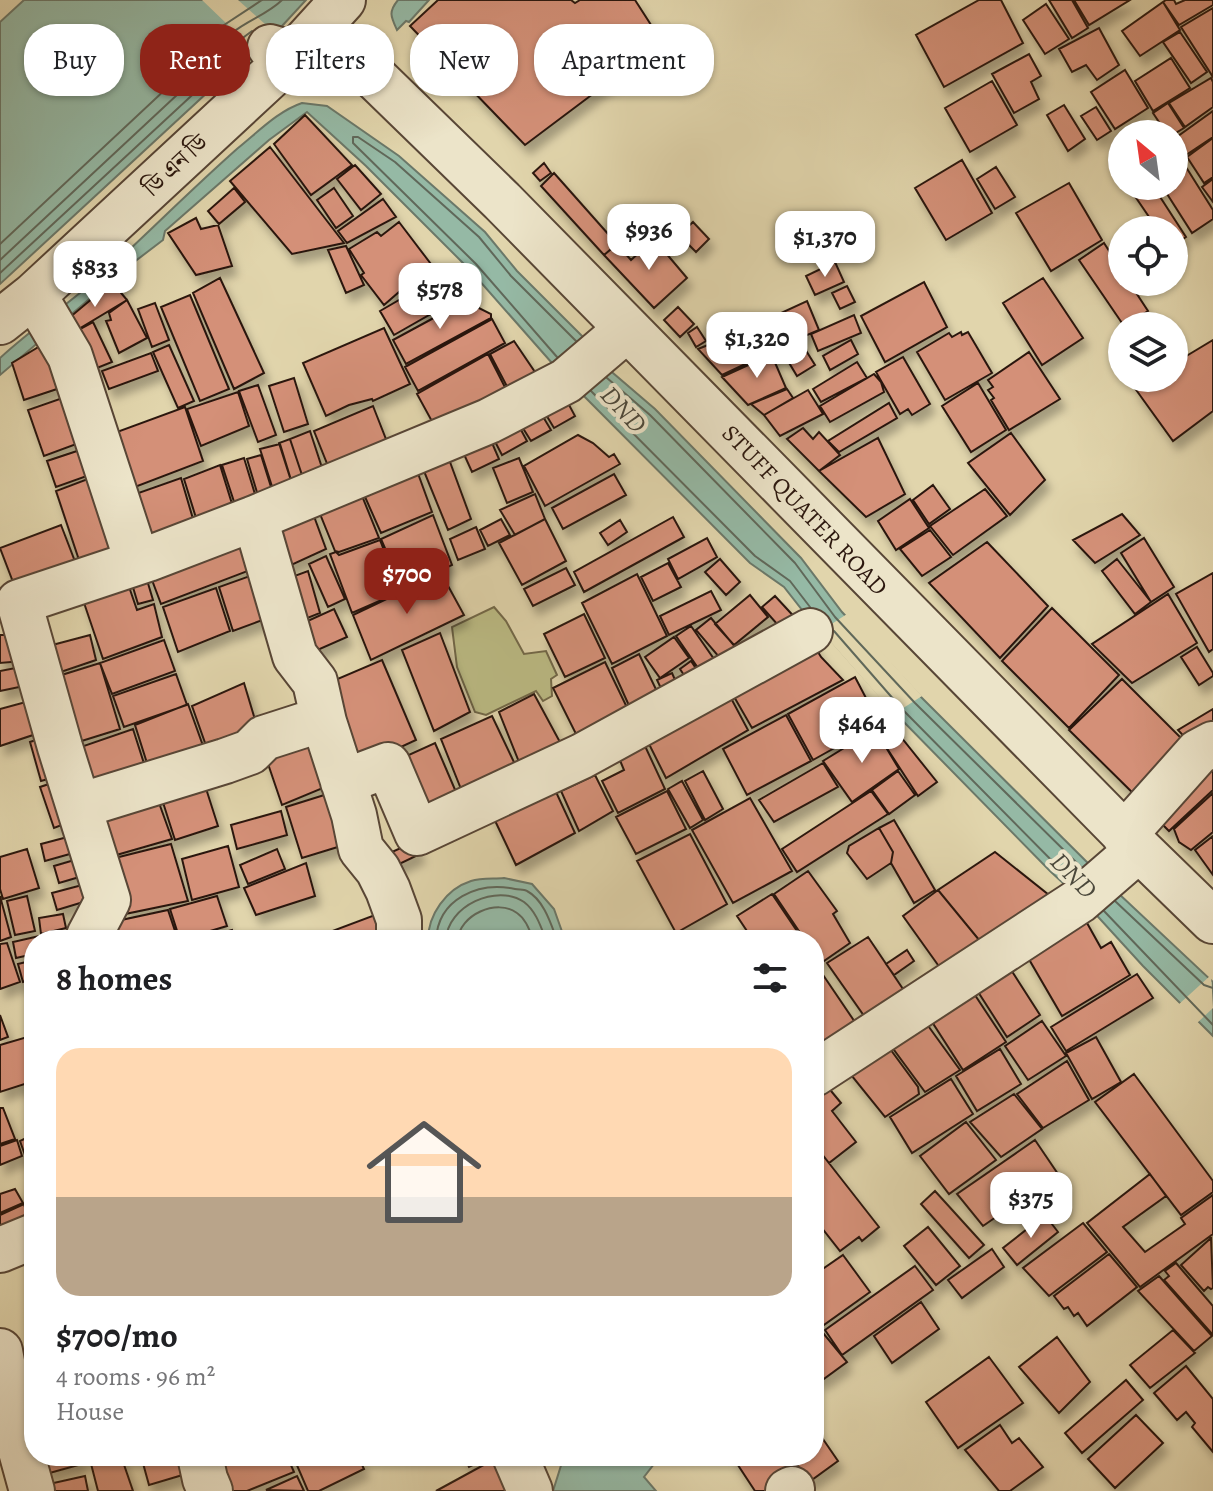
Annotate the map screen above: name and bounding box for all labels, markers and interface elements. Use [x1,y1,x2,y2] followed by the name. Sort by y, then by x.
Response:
[24,24,124,96] chip: Buy
[140,24,250,96] chip: Rent
[266,24,394,96] chip: Filters
[410,24,518,96] chip: New
[534,24,714,96] chip: Apartment
[1108,120,1188,200] north arrow
[1108,120,1188,392] map controls
[135,126,215,204] street label: ডি এন ডি
[602,204,696,272] pin: $936
[760,211,890,279] pin: $1,370
[625,212,673,247] text: $936
[1108,216,1188,296] button: locate
[793,219,857,254] text: $1,370
[48,241,142,309] pin: $833
[72,249,118,284] text: $833
[393,263,487,331] pin: $578
[417,271,463,306] text: $578
[692,312,822,380] pin: $1,320
[1108,312,1188,392] button: layers
[724,320,790,355] text: $1,320
[593,378,655,441] water label: DND
[715,418,895,602] street label: STUFF QUATER ROAD
[360,548,454,616] pin: $700
[382,556,432,591] text: $700
[815,697,909,765] pin: $464
[838,705,886,740] text: $464
[1043,844,1105,906] water label: DND
[56,955,172,1002] text: 8 homes
[748,956,792,1000] icon: filters
[352,1100,496,1244] icon: home
[984,1172,1078,1240] pin: $375
[1008,1180,1054,1215] text: $375
[56,1312,178,1359] text: $700/mo
[56,1359,215,1394] text: 4 rooms · 96 m²
[56,1394,124,1429] text: House

